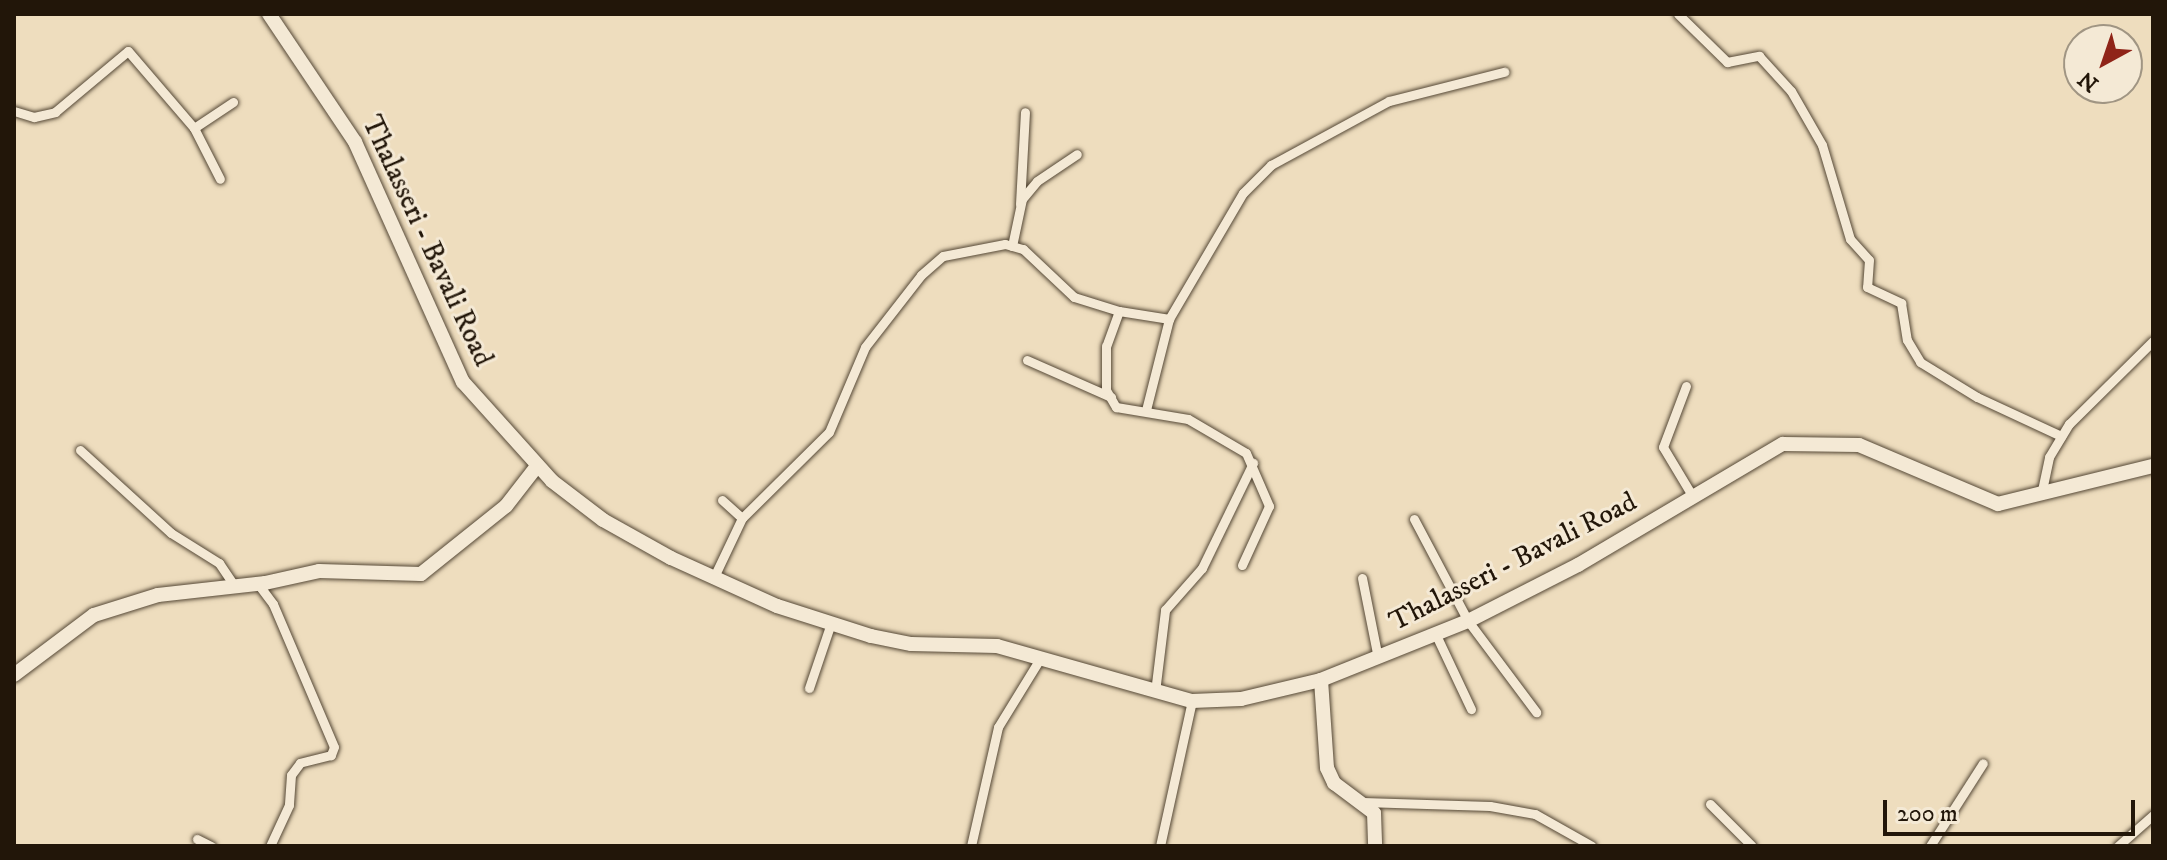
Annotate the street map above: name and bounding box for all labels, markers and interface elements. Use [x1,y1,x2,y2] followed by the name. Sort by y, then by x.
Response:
[2063,24,2143,104] north arrow
[2073,65,2104,97] text: N
[354,110,500,372] street label: Thalasseri - Bavali Road
[1384,485,1642,639] street label: Thalasseri - Bavali Road
[1887,784,2139,834] scale bar
[1897,799,1958,829] text: 200 m

